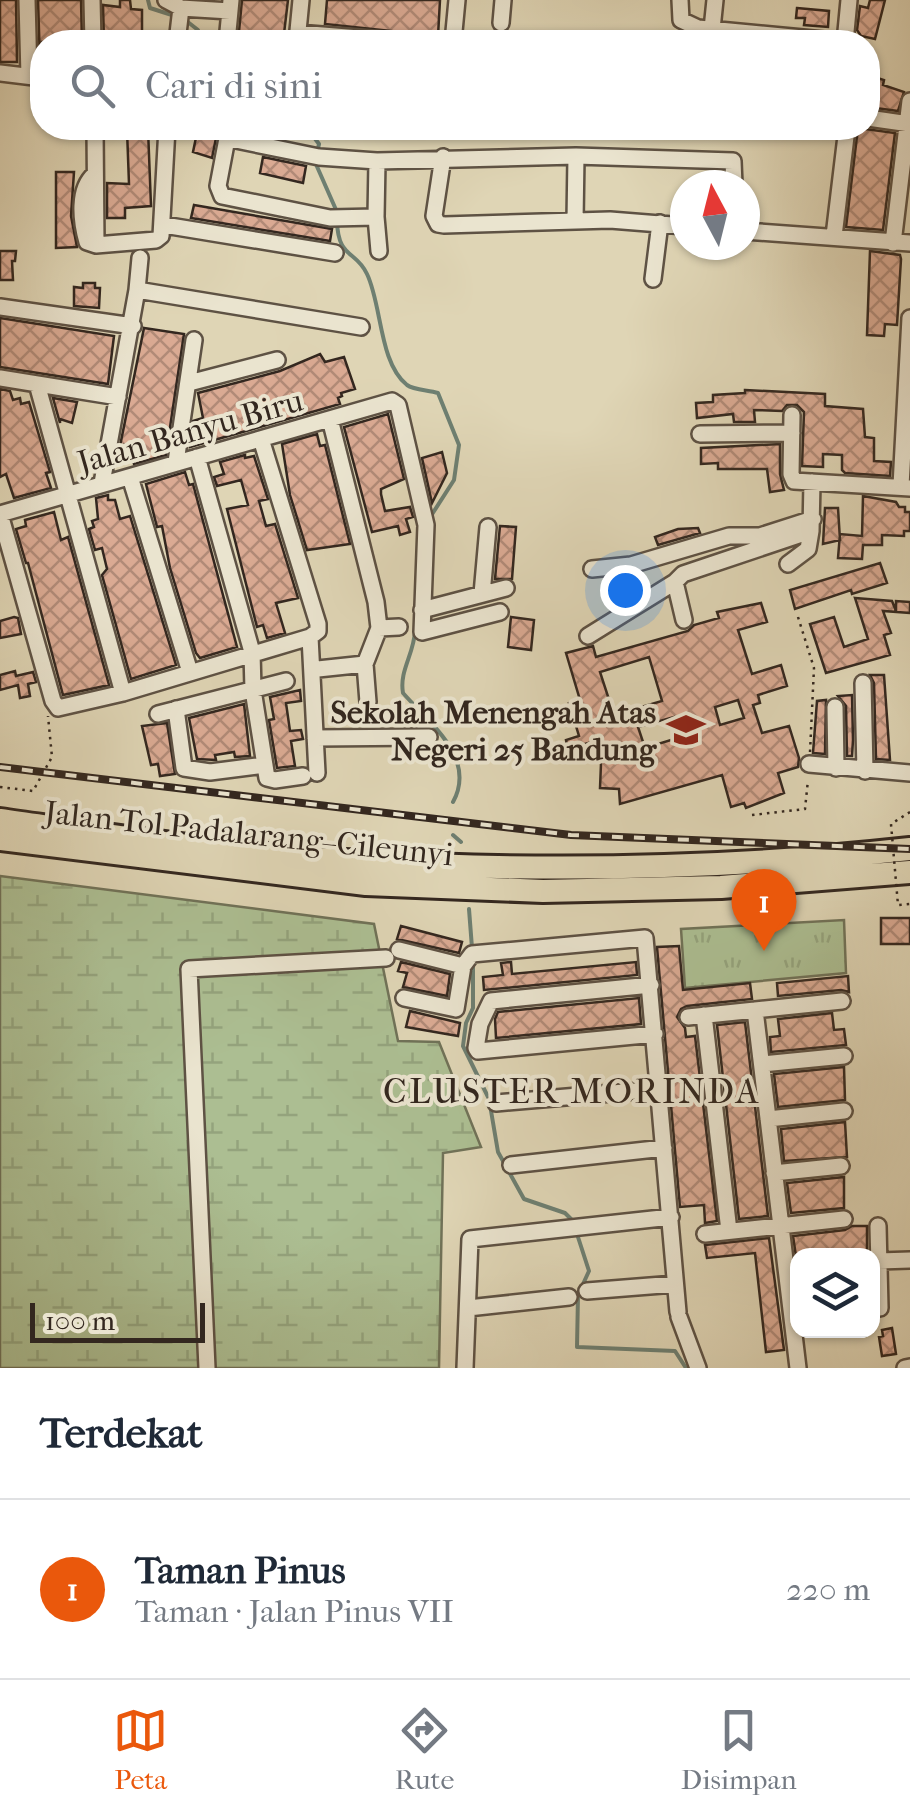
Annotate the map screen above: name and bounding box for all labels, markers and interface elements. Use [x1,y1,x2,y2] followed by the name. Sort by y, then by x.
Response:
[30,30,880,140] search box
[65,58,120,113] icon: search
[145,63,322,108] text: Cari di sini
[670,170,760,260] north arrow
[70,382,307,482] street label: Jalan Banyu Biru
[600,565,651,616] your location
[331,694,657,768] place label: Sekolah Menengah Atas Negeri 25 Bandung
[665,709,707,751] school or university icon: Sekolah Menengah Atas Negeri 25 Bandung
[40,793,455,873] street label: Jalan Tol Padalarang–Cileunyi
[732,868,796,951] pin: 1
[383,1071,761,1112] district label: CLUSTER MORINDA
[790,1248,880,1338] map controls
[790,1248,880,1338] button: layers
[30,1298,205,1342] scale bar
[45,1304,115,1337] text: 100 m
[40,1409,202,1458] text: Terdekat
[135,1548,346,1593] text: Taman Pinus
[67,1571,78,1608] text: 1
[786,1571,870,1608] text: 220 m
[135,1593,454,1630] text: Taman · Jalan Pinus VII
[113,1703,168,1796] tab: Peta
[395,1703,454,1796] tab: Rute
[681,1703,797,1796] tab: Disimpan

